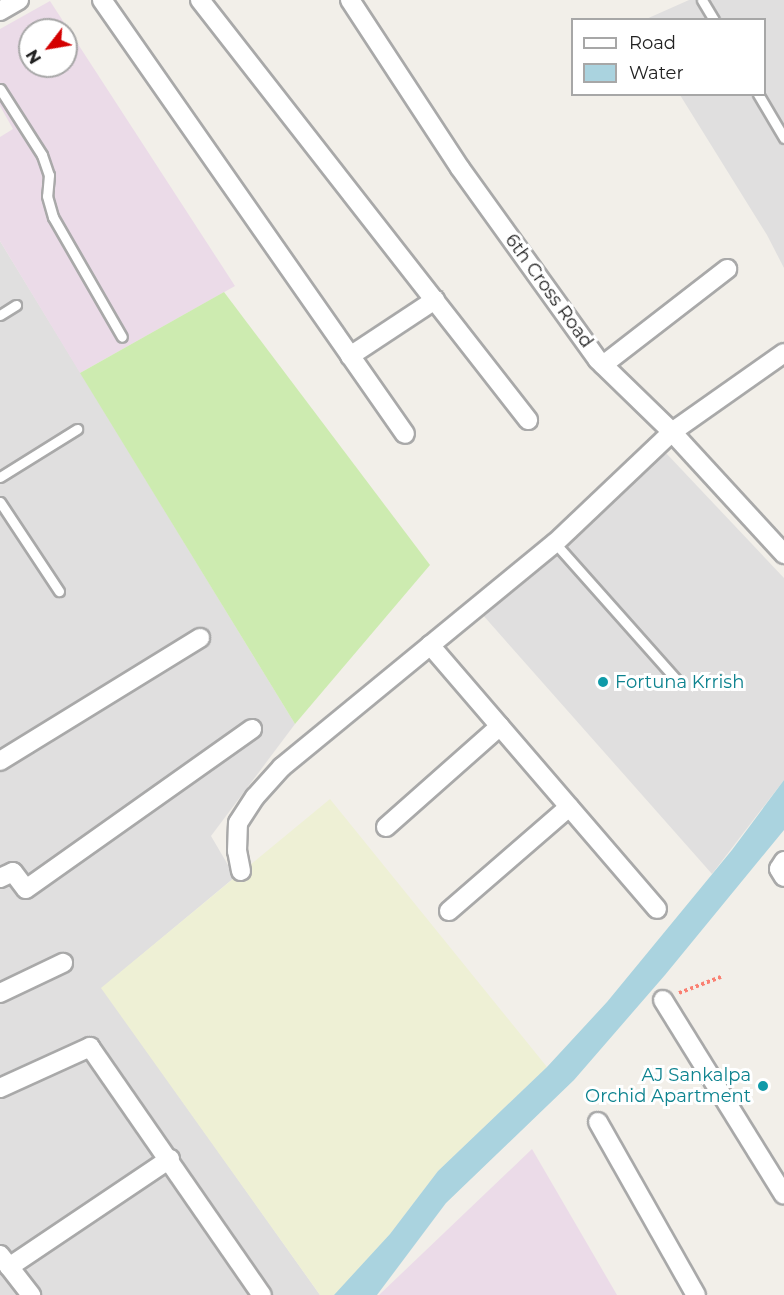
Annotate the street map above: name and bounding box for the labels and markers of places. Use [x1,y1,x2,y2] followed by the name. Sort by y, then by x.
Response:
[615,671,744,693] place label: Fortuna Krrish
[596,675,610,689] marker: Fortuna Krrish
[585,1065,751,1108] place label: AJ Sankalpa Orchid Apartment
[756,1079,770,1093] marker: AJ Sankalpa Orchid Apartment

